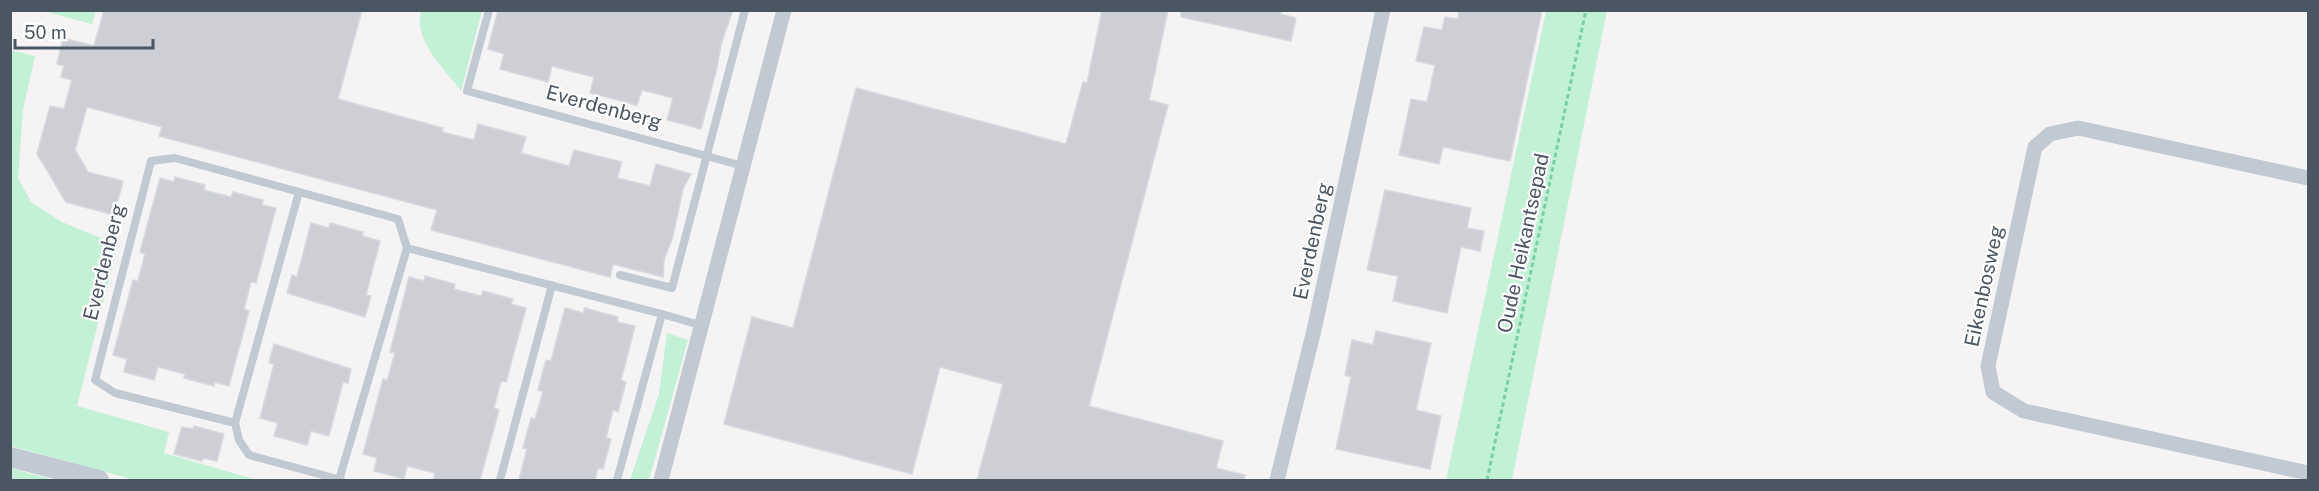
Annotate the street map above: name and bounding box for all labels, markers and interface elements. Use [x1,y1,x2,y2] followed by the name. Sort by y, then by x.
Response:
[15,12,153,50] scale bar
[24,22,67,43] text: 50 m
[543,80,665,134] street label: Everdenberg
[1492,151,1554,335] street label: Oude Heikantsepad
[1288,180,1336,302] street label: Everdenberg
[78,201,130,323] street label: Everdenberg
[1959,223,2009,349] street label: Eikenbosweg

